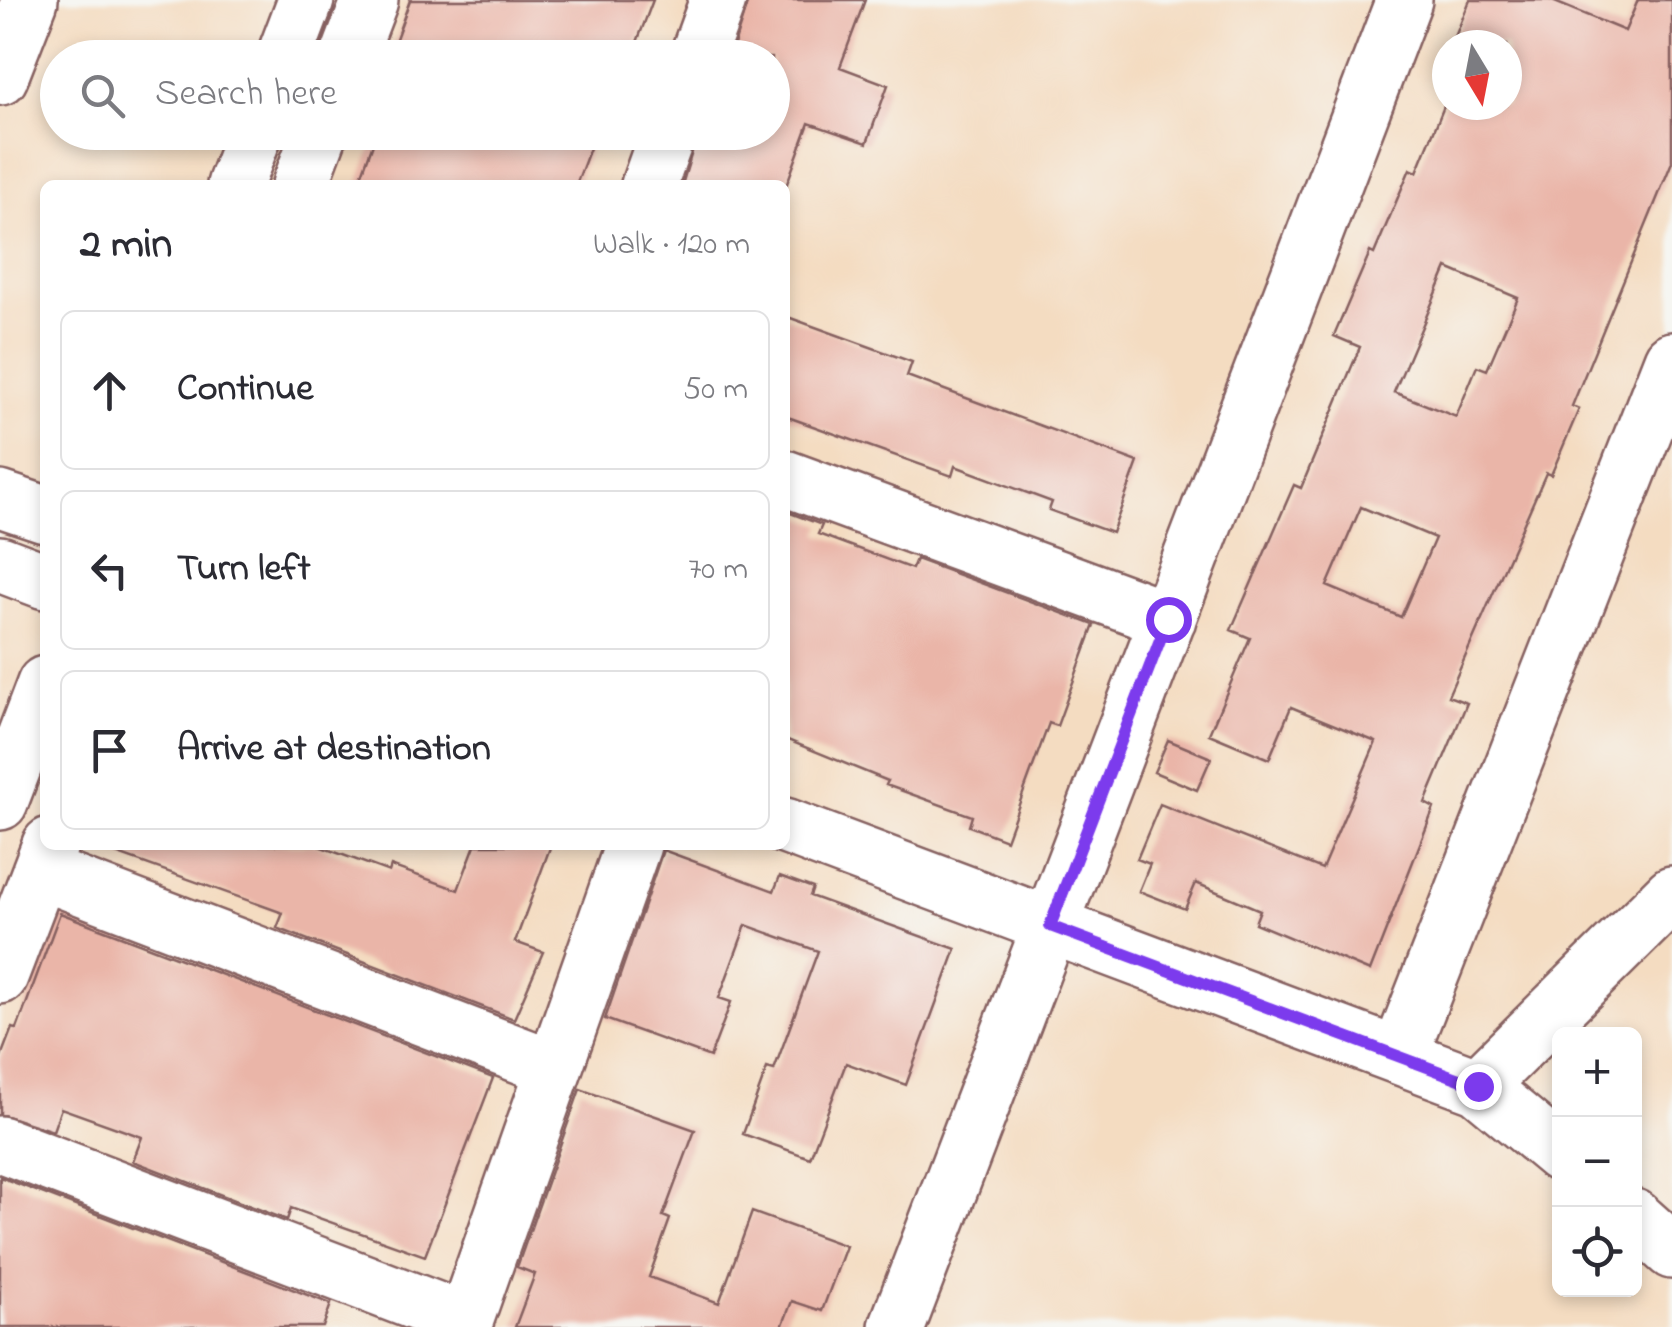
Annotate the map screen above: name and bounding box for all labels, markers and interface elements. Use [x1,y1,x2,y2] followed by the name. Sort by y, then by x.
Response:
[1432,30,1522,120] north arrow
[40,40,790,150] search box
[155,67,337,123] text: Search here
[75,68,130,123] icon: search
[80,215,172,276] text: 2 min
[593,222,750,269] text: Walk · 120 m
[177,362,313,418] text: Continue
[82,363,137,418] icon: ahead
[683,367,748,414] text: 50 m
[177,542,310,598] text: Turn left
[82,543,137,598] icon: left
[688,547,748,594] text: 70 m
[1146,597,1192,643] route start
[177,722,491,778] text: Arrive at destination
[82,723,137,778] icon: arrive
[1552,1027,1642,1297] map controls
[1552,1027,1642,1117] button: +
[1456,1064,1502,1110] route end
[1552,1117,1642,1207] button: −
[1552,1207,1642,1297] button: locate

